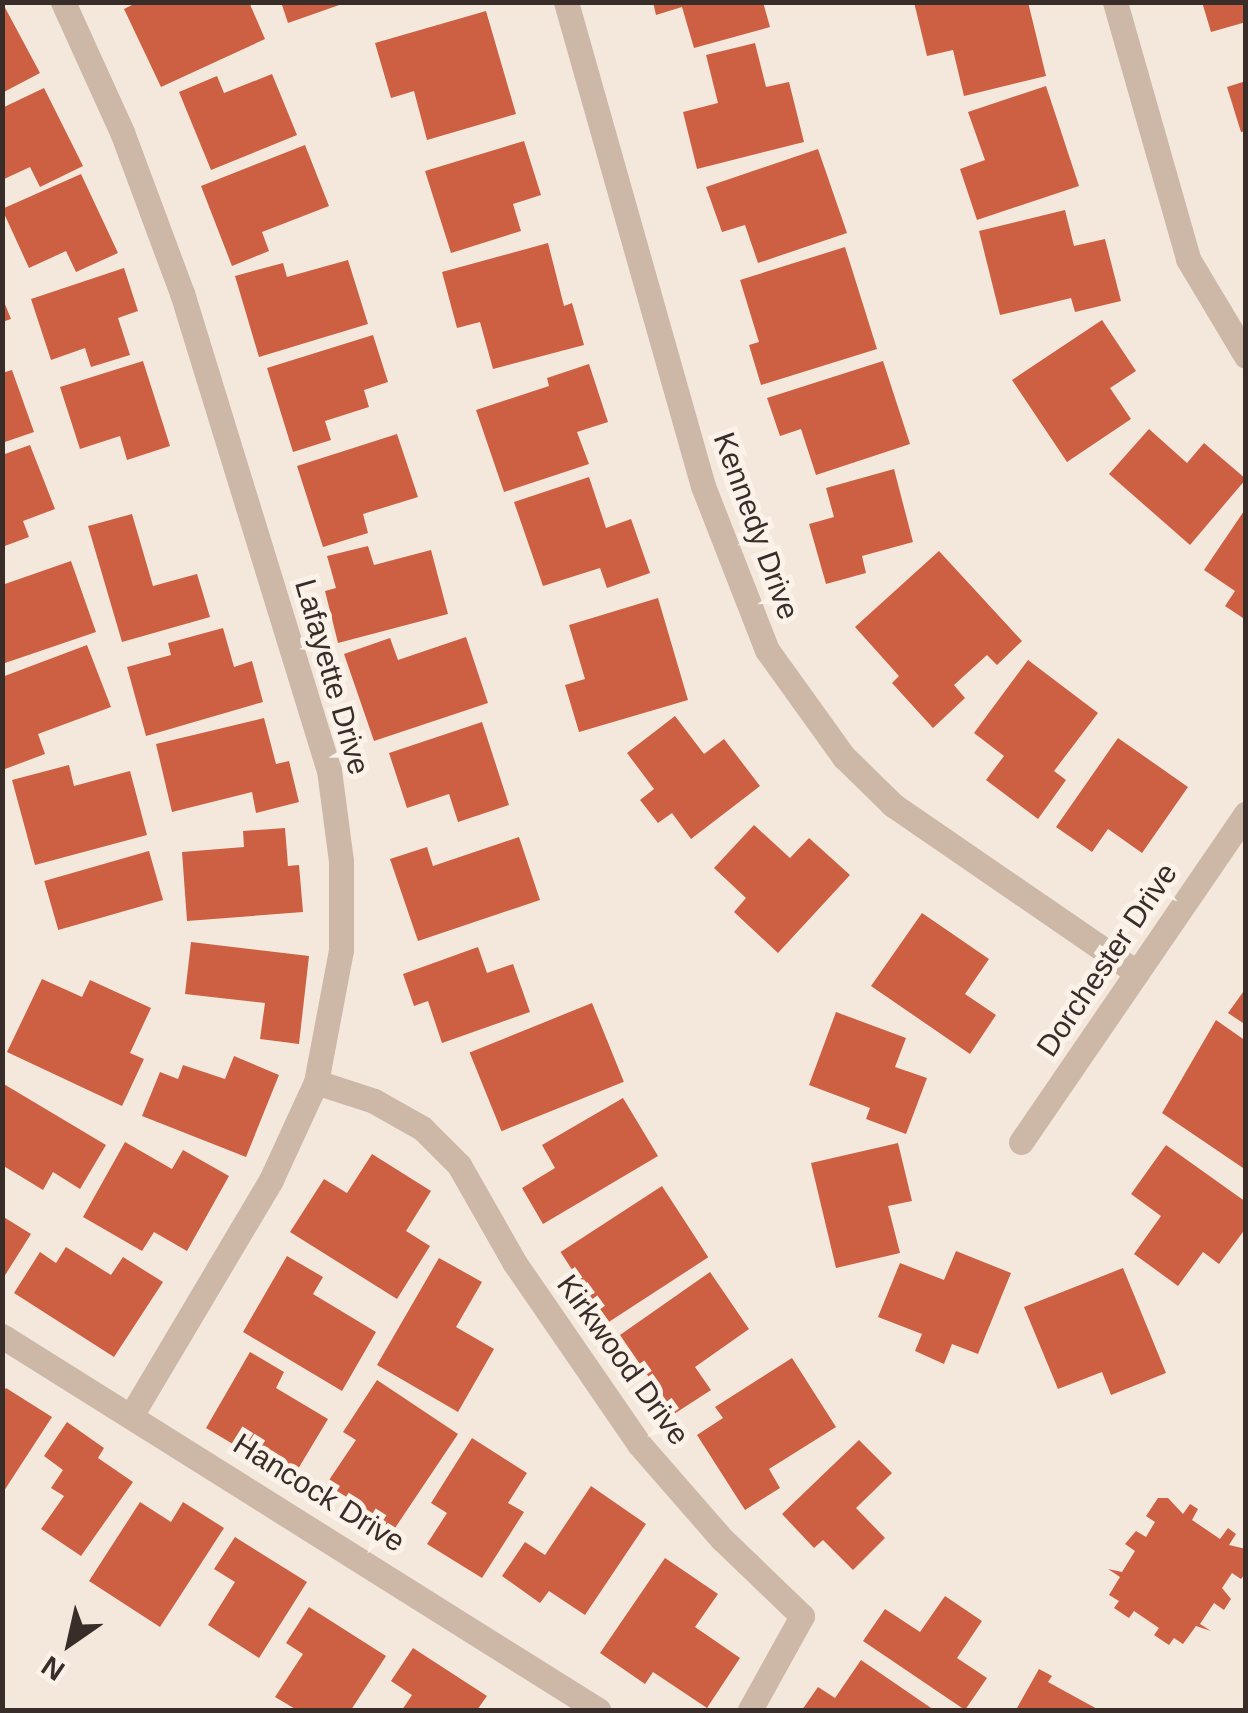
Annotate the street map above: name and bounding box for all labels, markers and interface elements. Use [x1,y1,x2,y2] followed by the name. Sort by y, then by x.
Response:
[705,427,807,625] street label: Kennedy Drive
[287,575,377,779] street label: Lafayette Drive
[1029,857,1185,1063] street label: Dorchester Drive
[549,1268,697,1452] street label: Kirkwood Drive
[227,1426,411,1560] street label: Hancock Drive
[20,1593,120,1693] north arrow
[36,1650,70,1687] text: N

